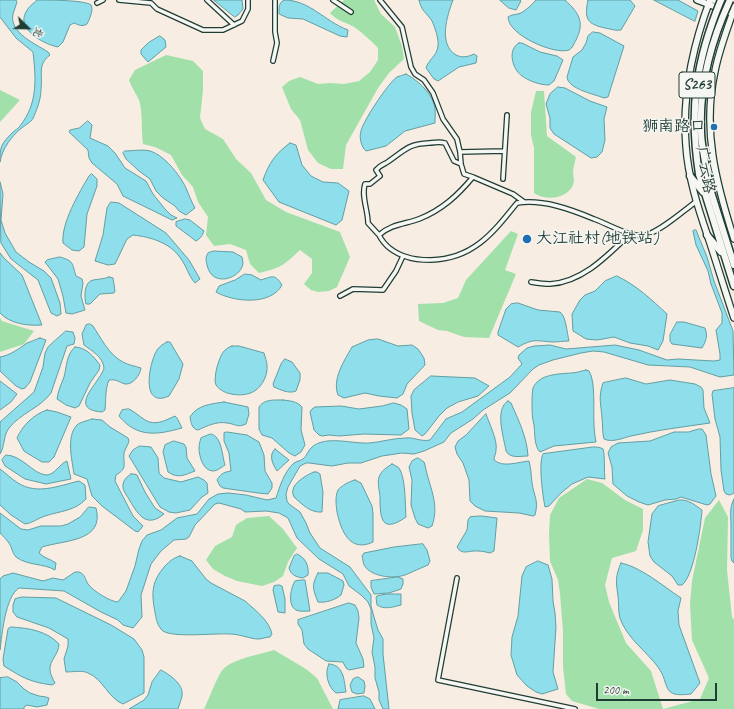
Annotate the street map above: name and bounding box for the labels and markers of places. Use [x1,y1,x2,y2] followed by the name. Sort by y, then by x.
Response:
[642,117,706,137] place label: 狮南路口
[709,122,719,132] marker: 狮南路口
[536,229,659,249] place label: 大江社村(地铁站)
[521,233,533,245] marker: 大江社村(地铁站)

